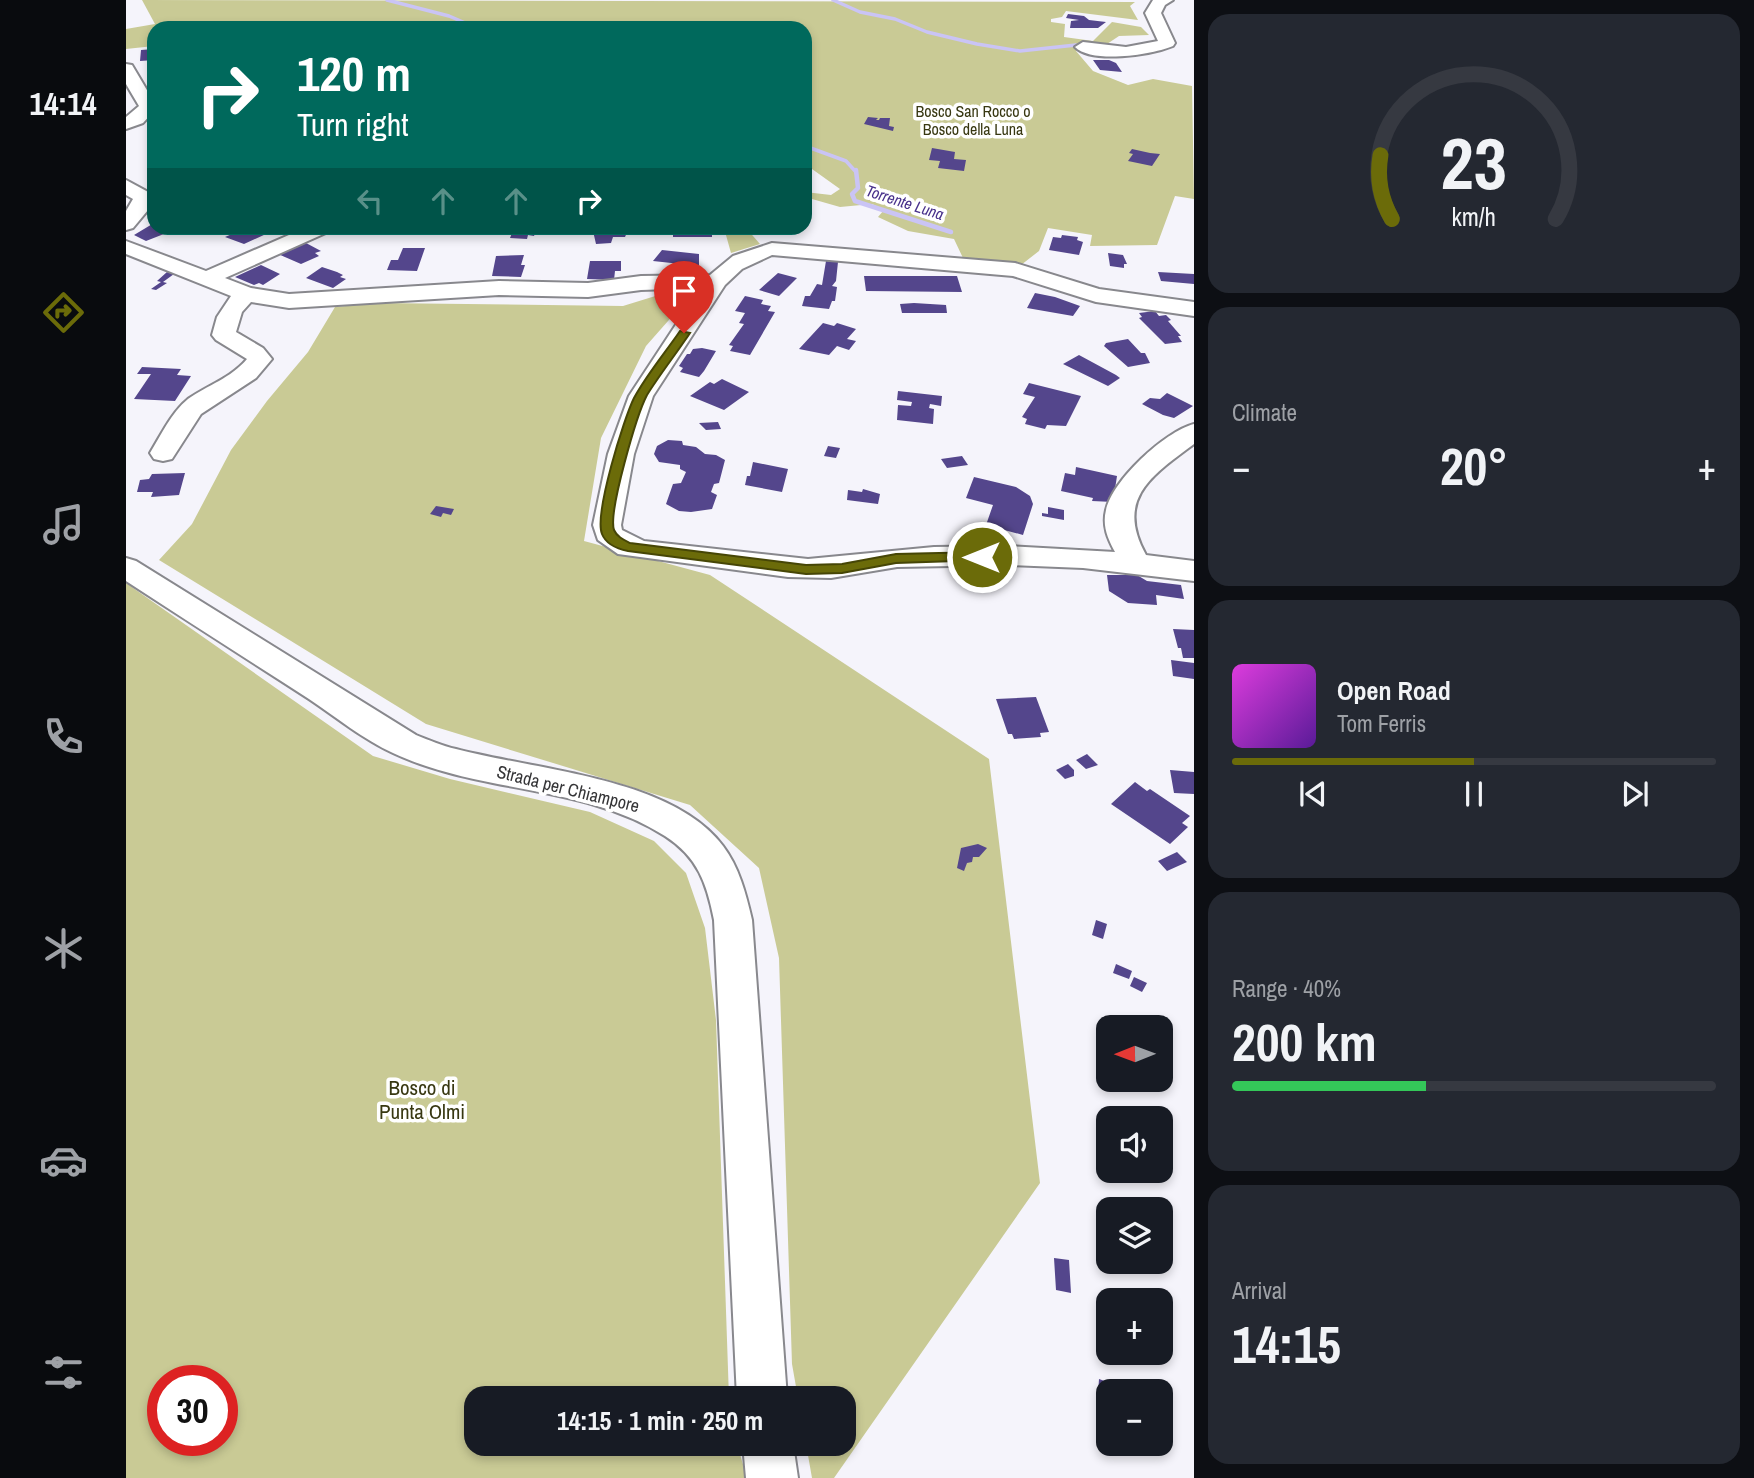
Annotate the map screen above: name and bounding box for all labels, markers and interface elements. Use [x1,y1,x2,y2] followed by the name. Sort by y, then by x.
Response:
[297,40,411,106] text: 120 m
[182,49,273,140] icon: right
[29,82,97,125] text: 14:14
[915,100,1031,140] park label: Bosco San Rocco o Bosco della Luna
[297,103,409,146] text: Turn right
[1441,115,1507,213] text: 23
[863,179,947,225] water label: Torrente Luna
[351,182,389,220] icon: left
[424,182,462,220] icon: ahead
[497,182,535,220] icon: ahead
[570,182,608,220] icon: right
[1452,200,1496,234] text: km/h
[654,261,714,333] pin
[665,272,703,310] icon: arrive
[39,288,88,337] icon: directions
[1232,397,1297,428] text: Climate
[1440,431,1508,501] text: 20°
[1232,441,1250,492] text: −
[1698,441,1716,492] text: +
[39,500,88,549] icon: music
[945,520,1019,594] position arrow
[1337,673,1451,708] text: Open Road
[1337,708,1426,739] text: Tom Ferris
[39,712,88,761] icon: phone
[494,759,642,818] street label: Strada per Chiampore
[1294,775,1332,813] icon: previous
[1455,775,1493,813] icon: pause
[1616,775,1654,813] icon: next
[39,924,88,973] icon: climate
[1232,973,1341,1004] text: Range · 40%
[1232,1007,1377,1077] text: 200 km
[1096,1015,1172,1092] north arrow
[1096,1015,1173,1456] map controls
[379,1073,465,1126] park label: Bosco di Punta Olmi
[1096,1106,1173,1183] button: sound
[39,1136,88,1185] icon: car
[1096,1197,1173,1274] button: layers
[1232,1275,1287,1306] text: Arrival
[1096,1288,1173,1365] button: +
[1232,1309,1341,1379] text: 14:15
[39,1348,88,1397] icon: filters
[147,1365,238,1456] speed limit sign: 30
[1096,1379,1173,1456] button: −
[557,1403,763,1438] text: 14:15 · 1 min · 250 m

